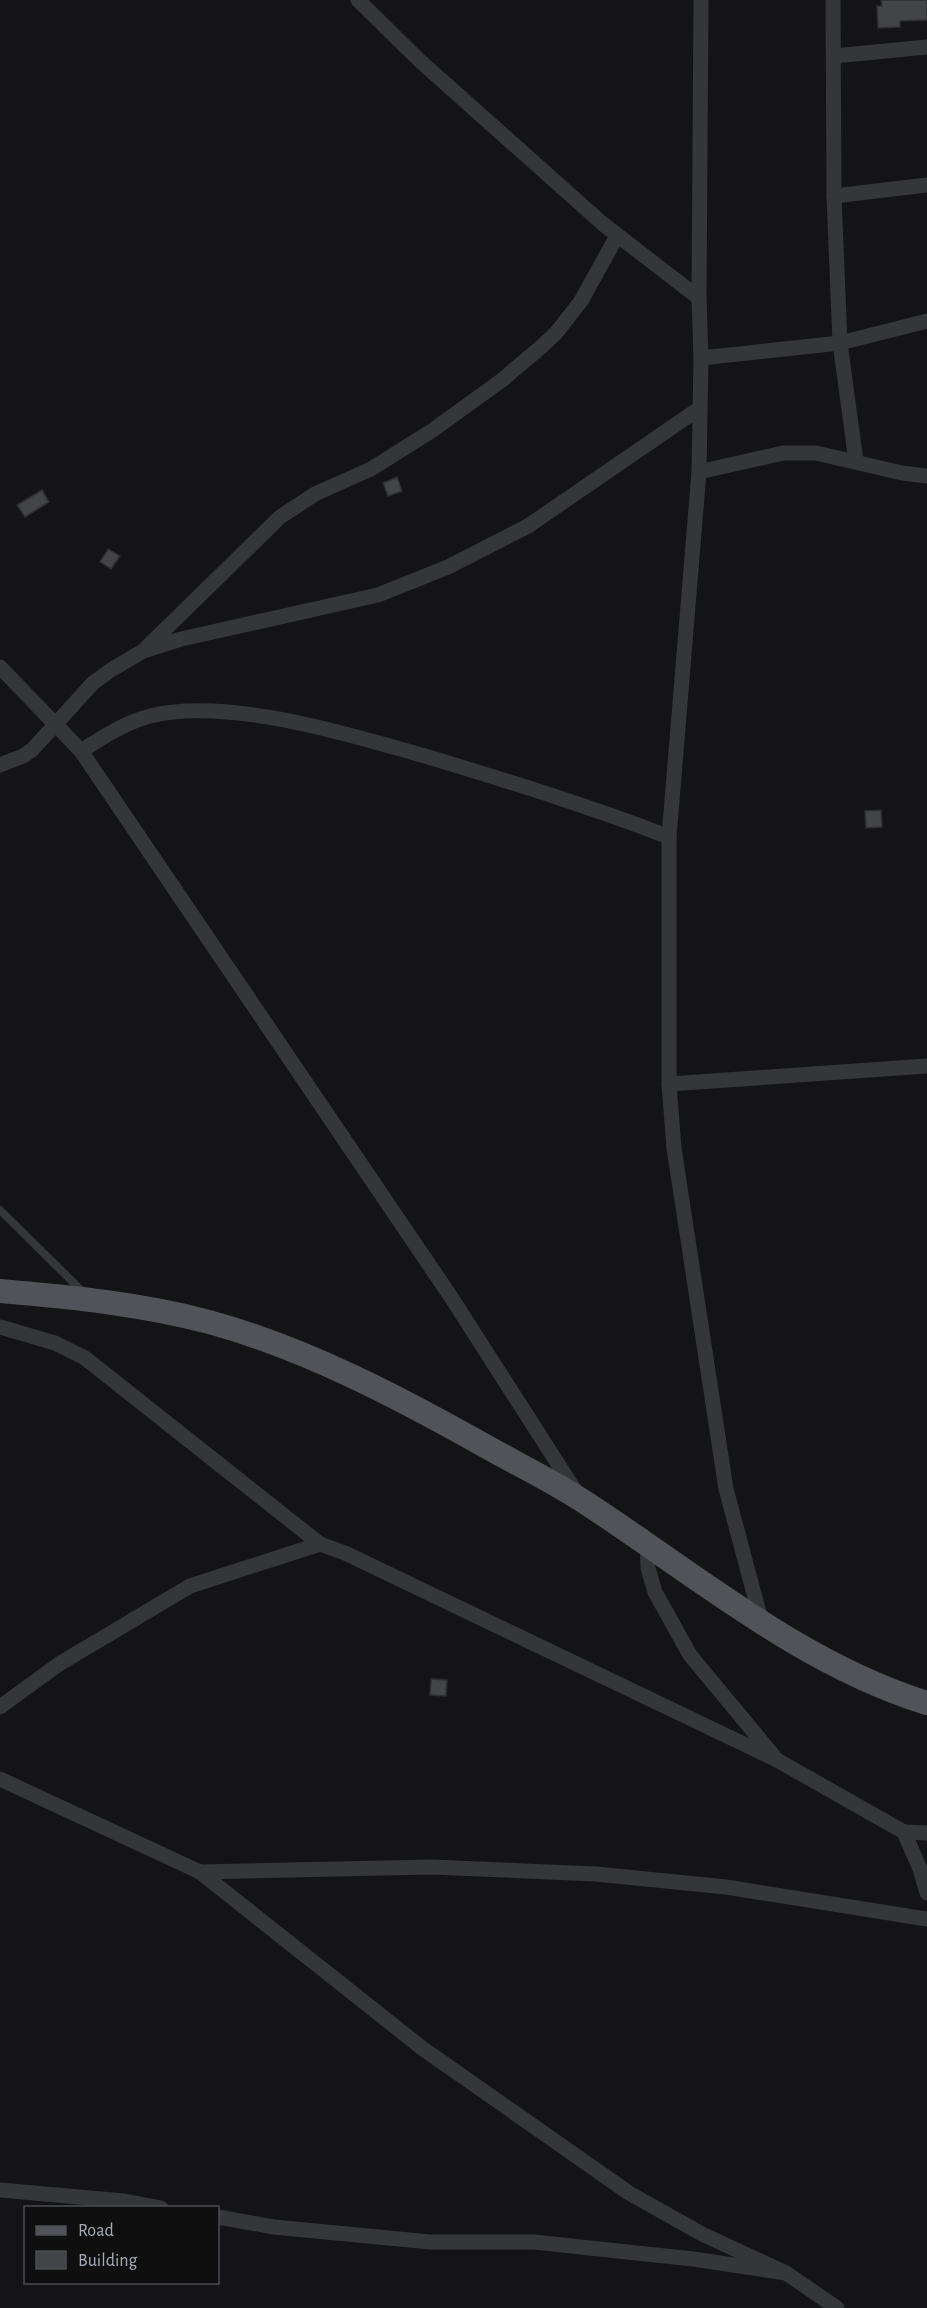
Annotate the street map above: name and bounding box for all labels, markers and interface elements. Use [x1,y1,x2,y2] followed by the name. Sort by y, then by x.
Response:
[24,2206,219,2284] legend
[78,2222,114,2240] text: Road
[78,2252,138,2270] text: Building

